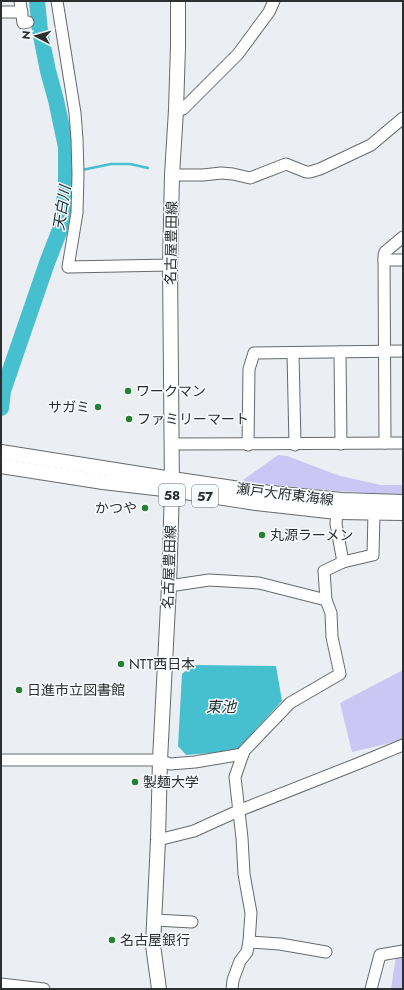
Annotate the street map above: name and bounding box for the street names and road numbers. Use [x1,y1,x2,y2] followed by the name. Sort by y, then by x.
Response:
[160,201,182,285] street label: 名古屋豊田線
[235,478,335,510] street label: 瀬戸大府東海線
[159,484,185,506] road number: 58
[192,485,218,507] road number: 57
[158,525,180,609] street label: 名古屋豊田線

